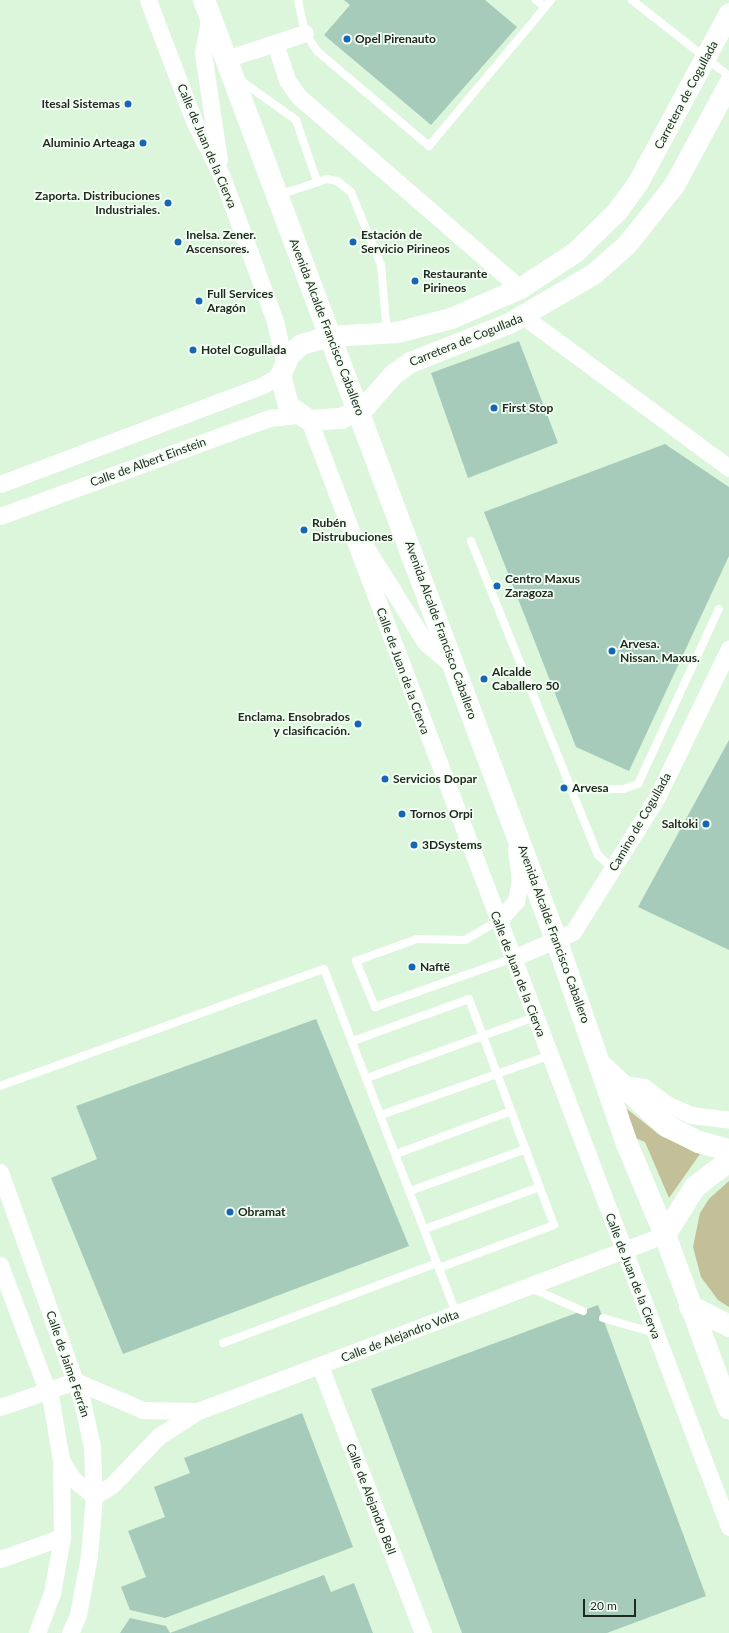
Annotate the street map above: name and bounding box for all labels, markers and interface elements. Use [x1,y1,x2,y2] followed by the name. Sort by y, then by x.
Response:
[355,32,436,46] place label: Opel Pirenauto
[342,34,352,44] marker: Opel Pirenauto
[651,38,721,152] street label: Carretera de Cogullada
[174,81,240,211] street label: Calle de Juan de la Cierva
[41,97,120,111] place label: Itesal Sistemas
[123,99,133,109] marker: Itesal Sistemas
[42,136,135,150] place label: Aluminio Arteaga
[138,138,148,148] marker: Aluminio Arteaga
[35,189,160,217] place label: Zaporta. Distribuciones Industriales.
[163,198,173,208] marker: Zaporta. Distribuciones Industriales.
[186,228,256,256] place label: Inelsa. Zener. Ascensores.
[361,228,450,256] place label: Estación de Servicio Pirineos
[286,236,368,418] street label: Avenida Alcalde Francisco Caballero
[173,237,183,247] marker: Inelsa. Zener. Ascensores.
[348,237,358,247] marker: Estación de Servicio Pirineos
[423,267,487,295] place label: Restaurante Pirineos
[410,276,420,286] marker: Restaurante Pirineos
[207,287,273,315] place label: Full Services Aragón
[194,296,204,306] marker: Full Services Aragón
[407,311,525,369] street label: Carretera de Cogullada
[201,343,286,357] place label: Hotel Cogullada
[188,345,198,355] marker: Hotel Cogullada
[502,401,553,415] place label: First Stop
[489,403,499,413] marker: First Stop
[88,434,208,490] street label: Calle de Albert Einstein
[312,516,393,544] place label: Rubén Distrubuciones
[299,525,309,535] marker: Rubén Distrubuciones
[402,539,480,721] street label: Avenida Alcalde Francisco Caballero
[505,572,580,600] place label: Centro Maxus Zaragoza
[492,581,502,591] marker: Centro Maxus Zaragoza
[373,606,433,736] street label: Calle de Juan de la Cierva
[620,637,700,665] place label: Arvesa. Nissan. Maxus.
[607,646,617,656] marker: Arvesa. Nissan. Maxus.
[492,665,559,693] place label: Alcalde Caballero 50
[479,674,489,684] marker: Alcalde Caballero 50
[238,710,350,738] place label: Enclama. Ensobrados y clasificación.
[353,719,363,729] marker: Enclama. Ensobrados y clasificación.
[606,770,674,874] street label: Camino de Cogullada
[393,772,477,786] place label: Servicios Dopar
[380,774,390,784] marker: Servicios Dopar
[572,781,609,795] place label: Arvesa
[559,783,569,793] marker: Arvesa
[410,807,473,821] place label: Tornos Orpi
[397,809,407,819] marker: Tornos Orpi
[662,817,698,831] place label: Saltoki
[701,819,711,829] marker: Saltoki
[422,838,482,852] place label: 3DSystems
[409,840,419,850] marker: 3DSystems
[515,843,593,1025] street label: Avenida Alcalde Francisco Caballero
[487,909,549,1039] street label: Calle de Juan de la Cierva
[420,960,450,974] place label: Naftë
[407,962,417,972] marker: Naftë
[238,1205,285,1219] place label: Obramat
[225,1207,235,1217] marker: Obramat
[602,1211,664,1341] street label: Calle de Juan de la Cierva
[339,1307,461,1365] street label: Calle de Alejandro Volta
[43,1309,93,1419] street label: Calle de Jaime Ferrán
[343,1441,399,1557] street label: Calle de Alejandro Bell
[585,1591,638,1617] scale bar
[590,1598,617,1613] text: 20 m

